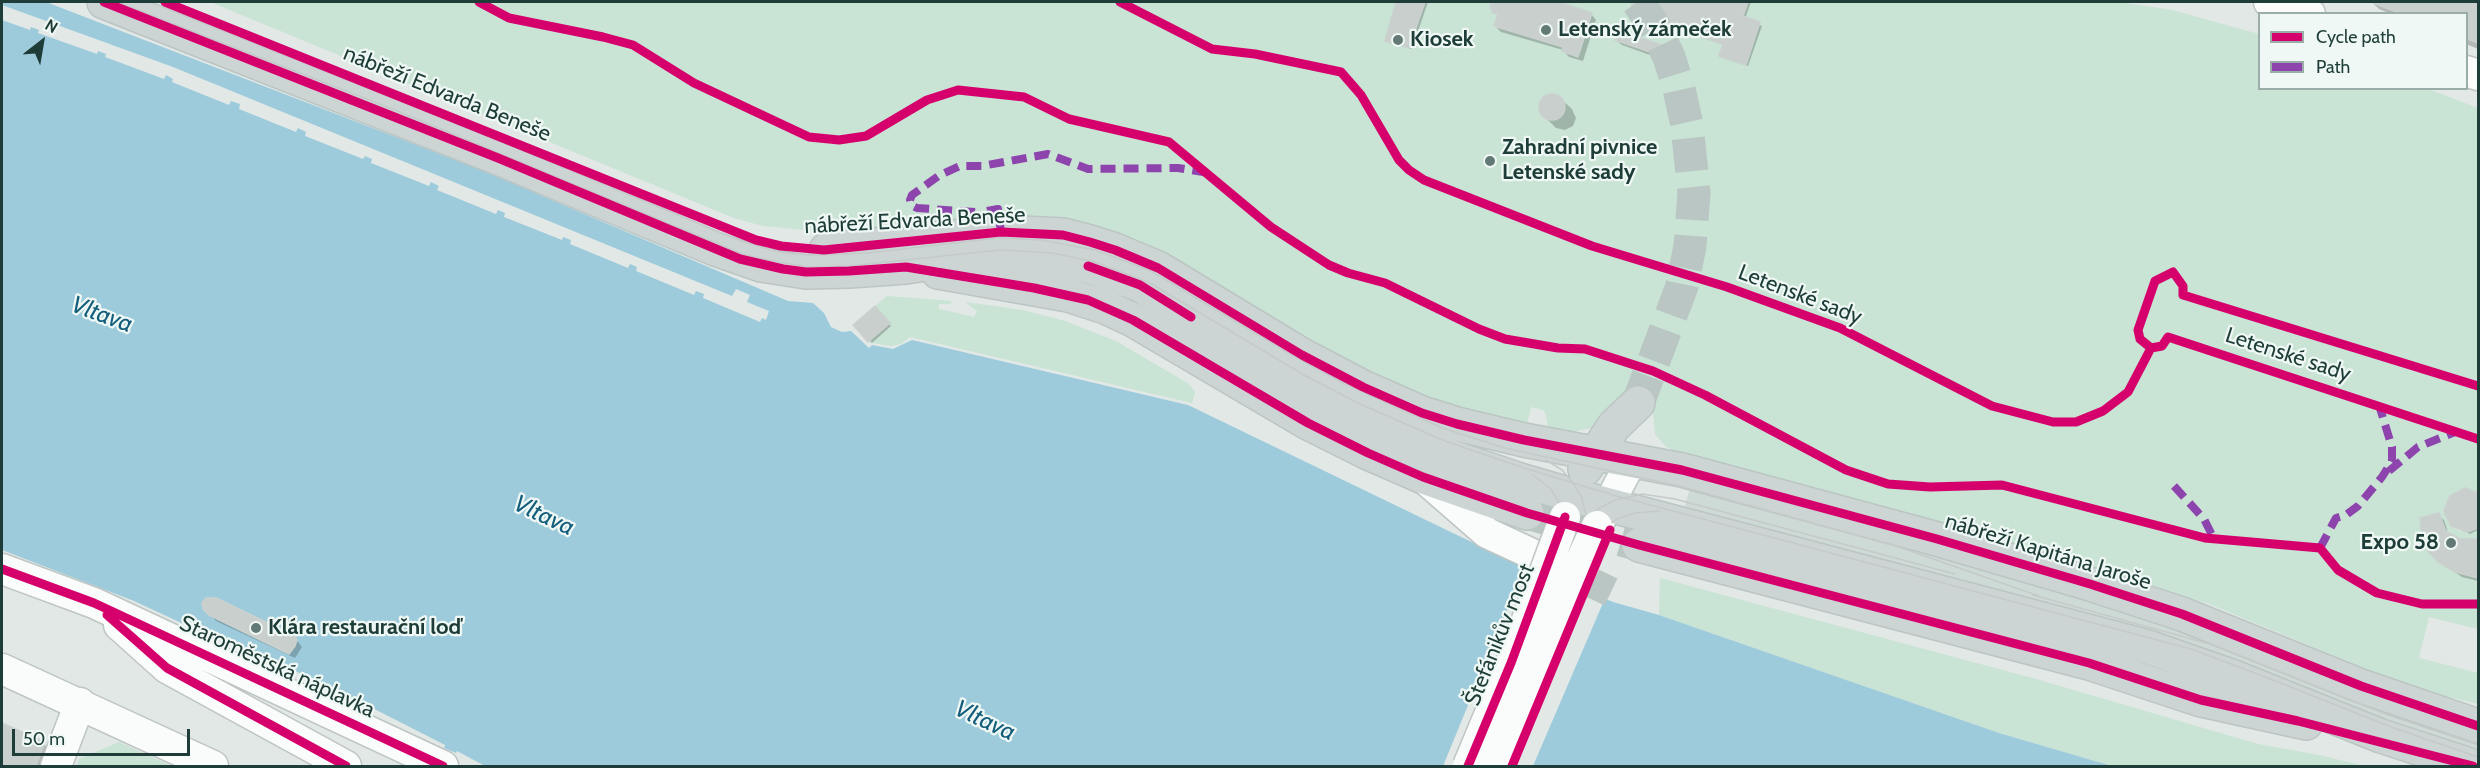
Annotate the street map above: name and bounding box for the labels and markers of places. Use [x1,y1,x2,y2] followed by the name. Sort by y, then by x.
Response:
[1558,17,1732,43] place label: Letenský zámeček
[1539,23,1553,37] marker: Letenský zámeček
[1410,27,1474,53] place label: Kiosek
[1391,33,1405,47] marker: Kiosek
[1502,135,1657,186] place label: Zahradní pivnice Letenské sady
[1483,154,1497,168] marker: Zahradní pivnice Letenské sady
[2361,530,2439,556] place label: Expo 58
[2444,536,2458,550] marker: Expo 58
[268,615,463,641] place label: Klára restaurační loď
[249,621,263,635] marker: Klára restaurační loď

